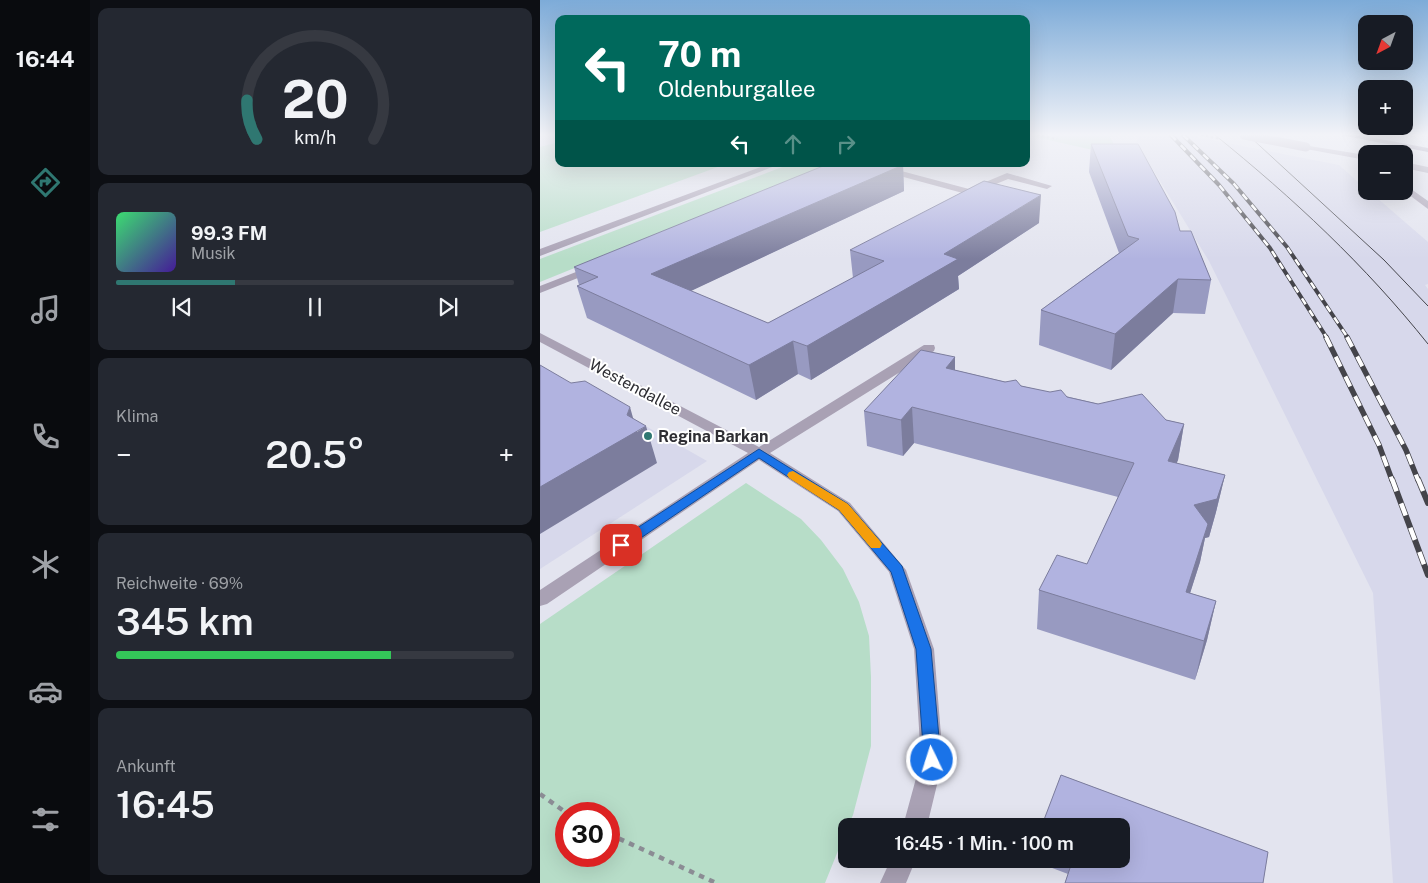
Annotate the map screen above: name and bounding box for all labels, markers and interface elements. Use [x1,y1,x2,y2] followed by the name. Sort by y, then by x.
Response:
[1358,15,1412,70] north arrow
[1358,15,1413,200] map controls
[658,34,741,75] text: 70 m
[575,35,640,100] icon: left
[16,46,74,72] text: 16:44
[282,69,348,130] text: 20
[658,76,816,102] text: Oldenburgallee
[1358,80,1413,135] button: +
[294,127,336,148] text: km/h
[726,130,754,158] icon: left
[779,130,807,158] icon: ahead
[832,130,860,158] icon: right
[1358,145,1413,200] button: −
[28,165,63,200] icon: directions
[191,222,267,244] text: 99.3 FM
[191,244,236,263] text: Musik
[28,292,63,327] icon: music
[168,293,196,321] icon: previous
[301,293,329,321] icon: pause
[434,293,462,321] icon: next
[586,355,684,419] street label: Westendallee
[116,407,158,426] text: Klima
[28,419,63,454] icon: phone
[658,427,769,446] place label: Regina Barkan
[642,430,654,442] marker: Regina Barkan
[265,432,365,477] text: 20.5°
[116,438,132,471] text: −
[498,438,514,471] text: +
[600,524,642,566] pin
[607,531,635,559] icon: arrive
[28,547,63,582] icon: climate
[116,574,243,593] text: Reichweite · 69%
[116,599,254,644] text: 345 km
[28,674,63,709] icon: car
[905,733,957,785] position arrow
[116,757,176,776] text: Ankunft
[116,782,215,827] text: 16:45
[28,802,63,837] icon: filters
[555,802,620,867] speed limit sign: 30
[894,832,1074,854] text: 16:45 · 1 Min. · 100 m

